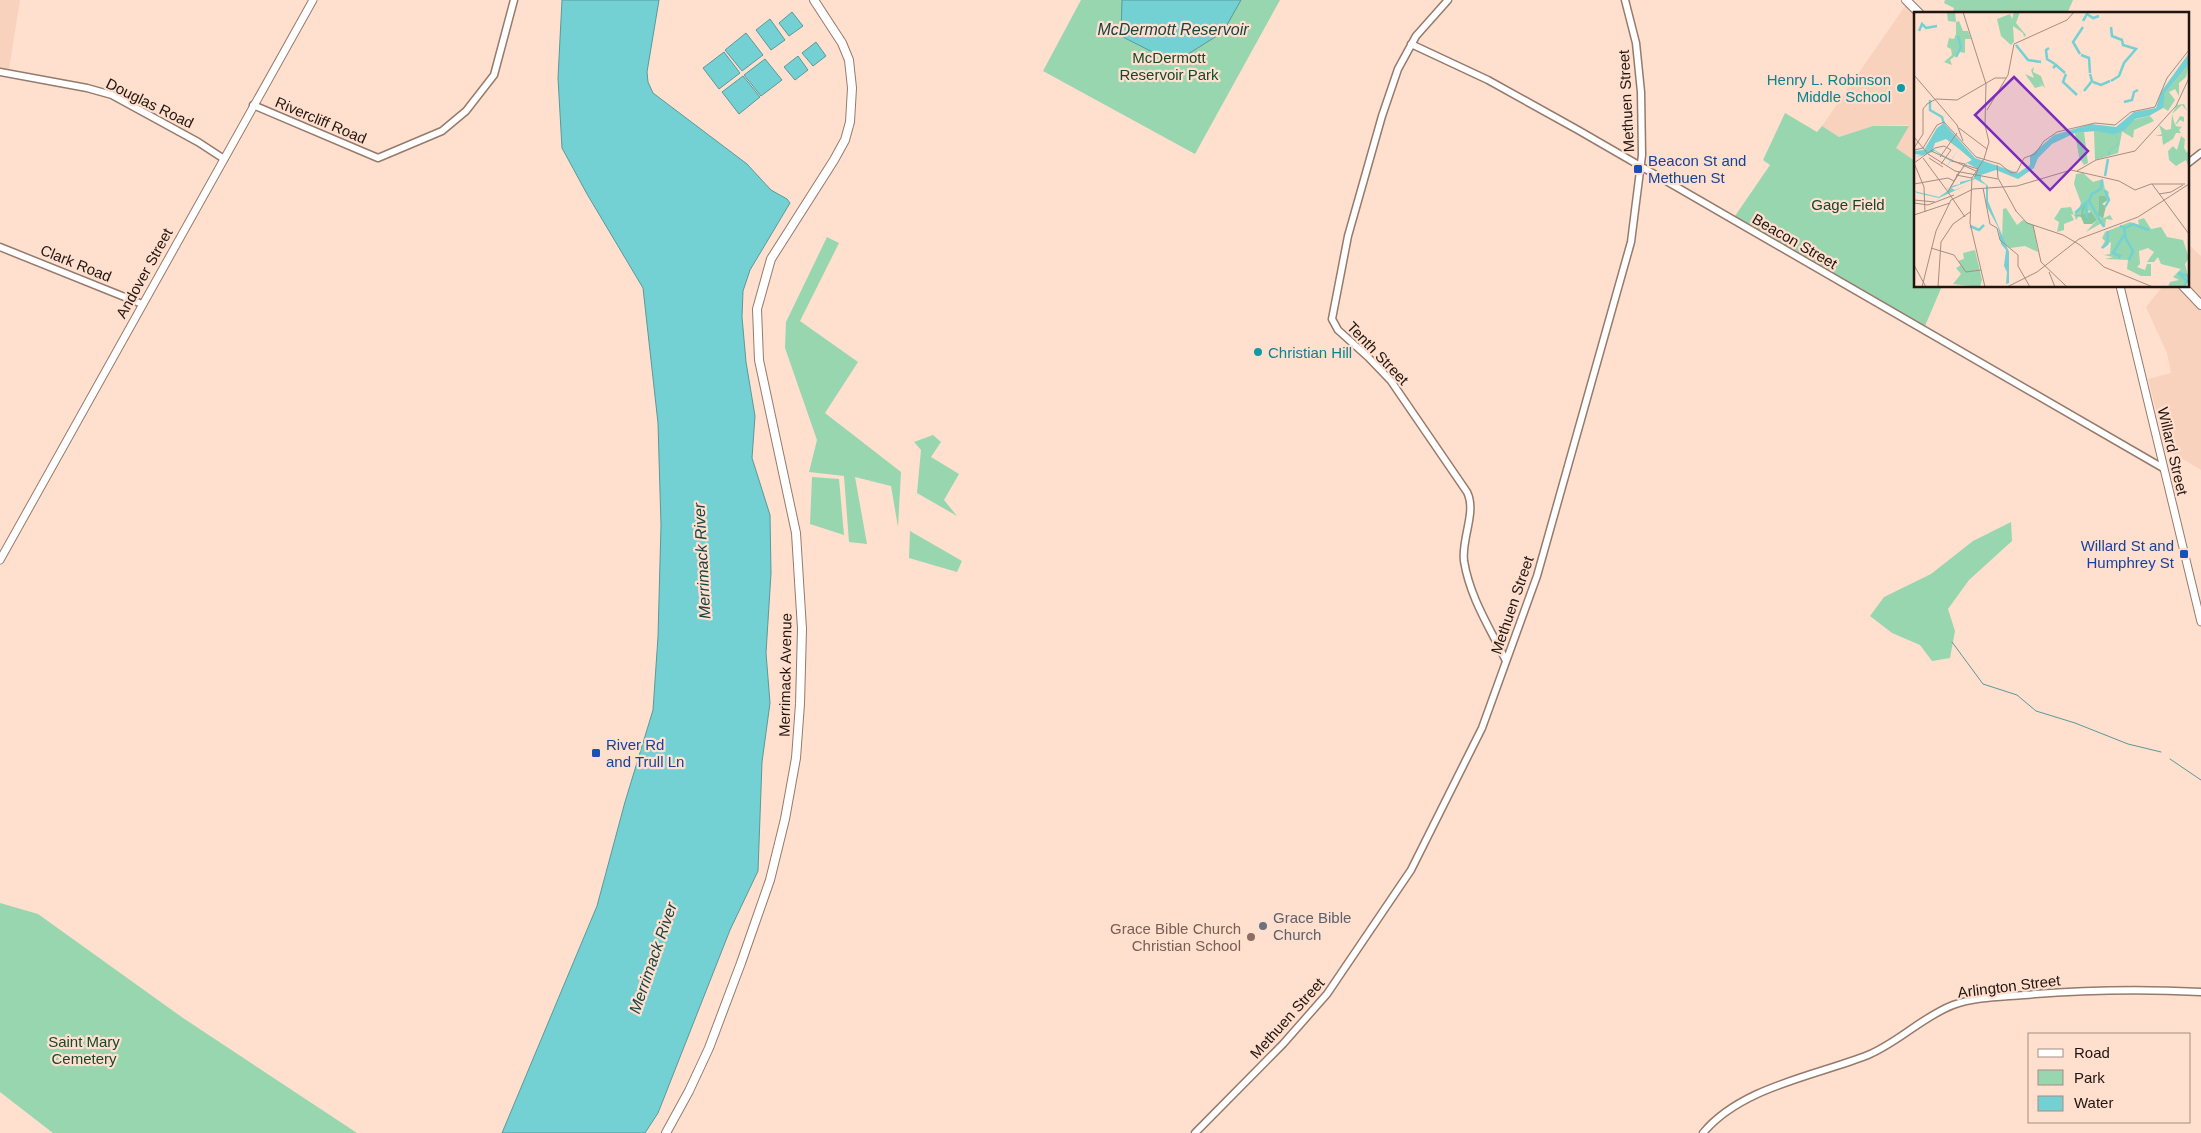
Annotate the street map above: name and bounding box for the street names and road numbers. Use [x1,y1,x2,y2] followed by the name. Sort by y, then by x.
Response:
[1615,49,1637,153] street label: Methuen Street
[104,75,196,131] street label: Douglas Road
[273,93,369,147] street label: Rivercliff Road
[1750,210,1841,273] street label: Beacon Street
[112,224,176,321] street label: Andover Street
[38,241,114,285] street label: Clark Road
[1344,318,1413,389] street label: Tenth Street
[2155,405,2192,498] street label: Willard Street
[1487,553,1537,656] street label: Methuen Street
[775,613,795,737] street label: Merrimack Avenue
[1957,971,2062,1001] street label: Arlington Street
[1246,974,1328,1062] street label: Methuen Street

